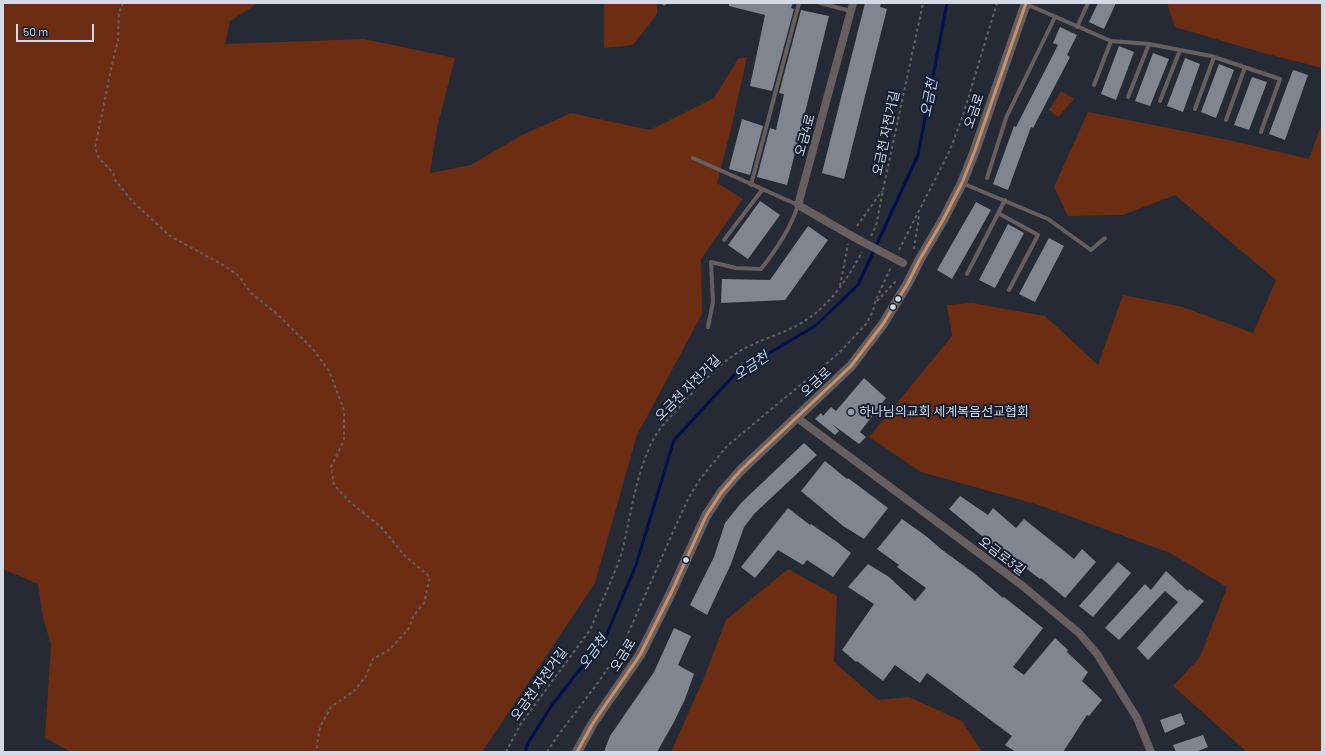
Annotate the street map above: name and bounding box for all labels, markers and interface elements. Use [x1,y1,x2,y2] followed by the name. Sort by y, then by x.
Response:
[18,16,96,42] scale bar
[23,24,48,38] text: 50 m
[917,77,941,119] water label: 오금천
[869,89,903,177] street label: 오금천 자전거길
[961,91,987,131] street label: 오금로
[792,112,818,158] street label: 오금4로
[893,294,903,304] unlabelled marker
[888,302,898,312] unlabelled marker
[730,348,772,384] water label: 오금천
[652,352,724,424] street label: 오금천 자전거길
[798,364,834,400] street label: 오금로
[859,404,1029,420] place label: 하나님의교회 세계복음선교협회
[846,407,856,417] marker: 하나님의교회 세계복음선교협회
[976,533,1028,579] street label: 오금로3길
[681,555,691,565] unlabelled marker
[575,631,611,673] water label: 오금천
[607,636,639,674] street label: 오금로
[507,644,571,724] street label: 오금천 자전거길

